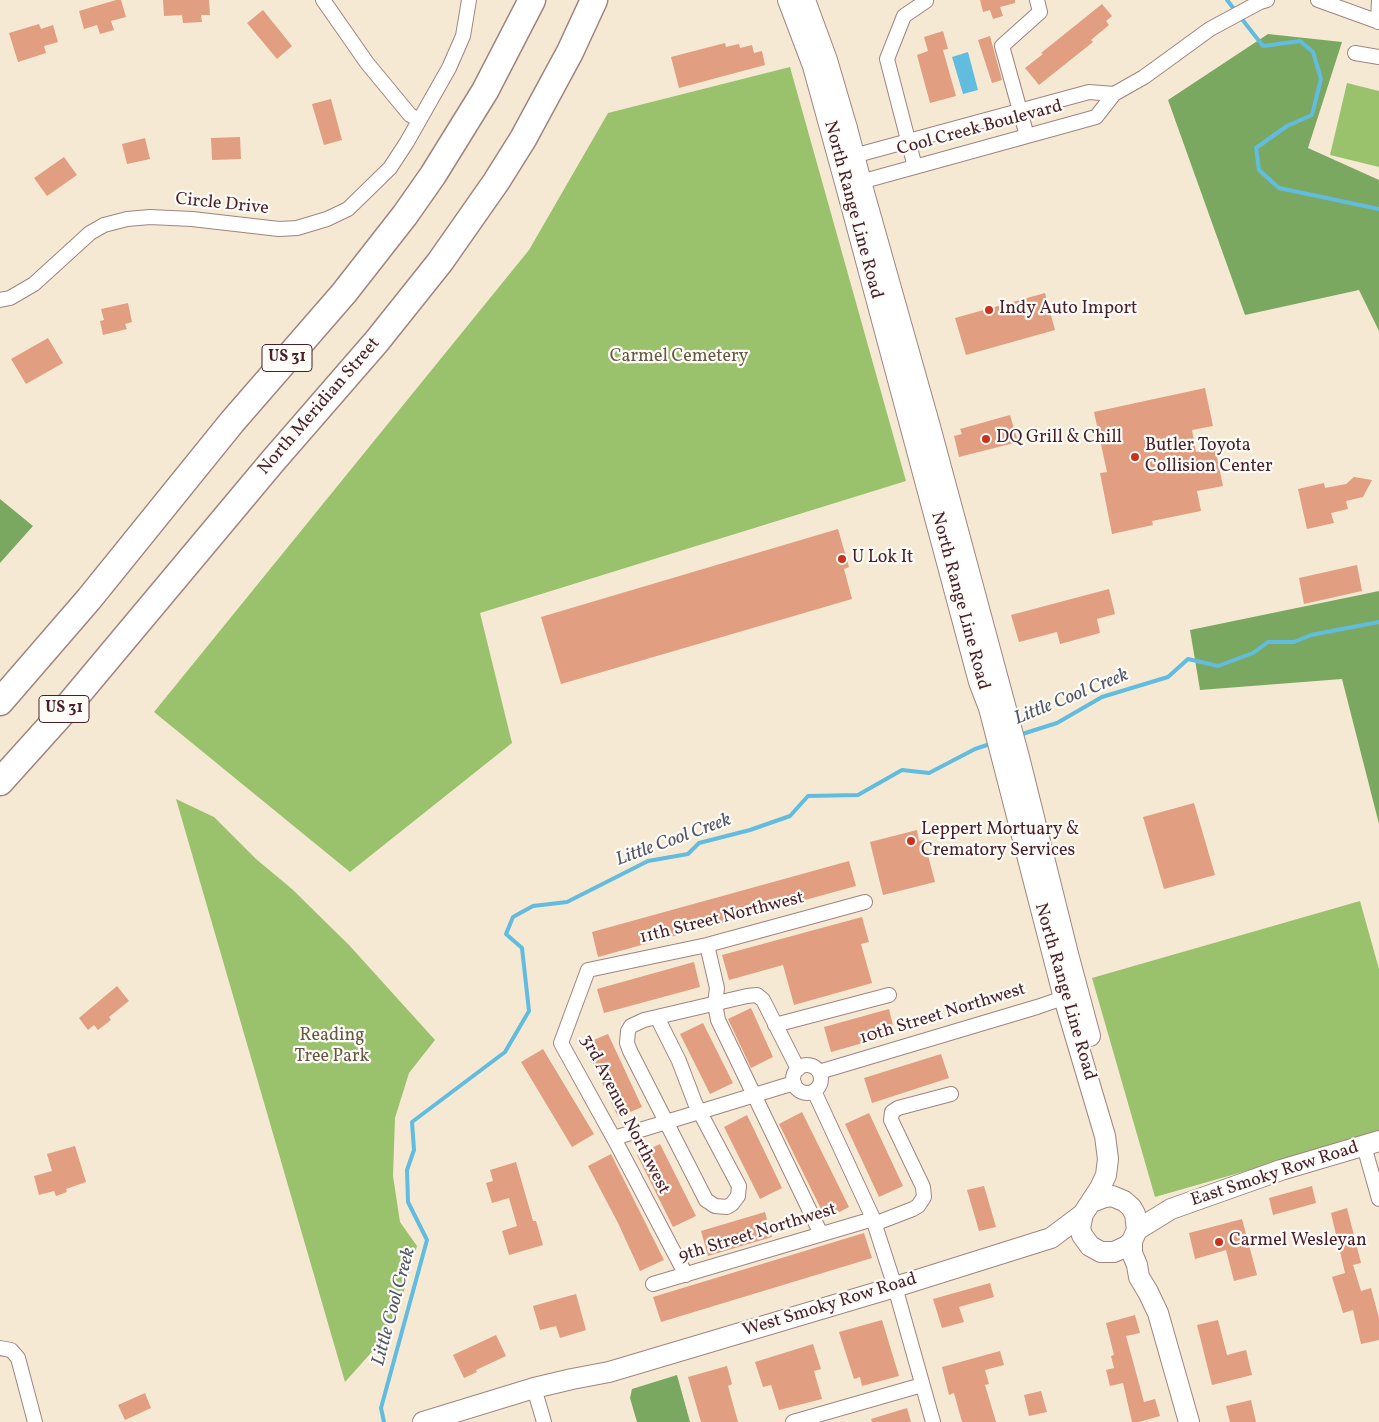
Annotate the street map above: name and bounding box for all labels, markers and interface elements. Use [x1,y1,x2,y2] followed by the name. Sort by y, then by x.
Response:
[895,97,1065,161] street label: Cool Creek Boulevard
[818,119,886,301] street label: North Range Line Road
[174,189,270,221] street label: Circle Drive
[999,299,1137,321] place label: Indy Auto Import
[983,304,995,316] marker: Indy Auto Import
[254,334,386,480] street label: North Meridian Street
[262,344,312,372] road number: US 31
[610,347,748,369] park label: Carmel Cemetery
[996,428,1122,450] place label: DQ Grill & Chill
[980,433,992,445] marker: DQ Grill & Chill
[1145,436,1273,478] place label: Butler Toyota Collision Center
[1129,451,1141,463] marker: Butler Toyota Collision Center
[925,510,993,692] street label: North Range Line Road
[852,548,913,570] place label: U Lok It
[836,553,848,565] marker: U Lok It
[1012,665,1132,731] water label: Little Cool Creek
[39,696,89,722] road number: US 31
[613,810,735,872] water label: Little Cool Creek
[921,820,1079,862] place label: Leppert Mortuary & Crematory Services
[905,835,917,847] marker: Leppert Mortuary & Crematory Services
[638,888,806,950] street label: 11th Street Northwest
[1028,901,1100,1083] street label: North Range Line Road
[857,979,1029,1051] street label: 10th Street Northwest
[295,1026,369,1068] park label: Reading Tree Park
[574,1032,674,1198] street label: 3rd Avenue Northwest
[1188,1138,1362,1212] street label: East Smoky Row Road
[676,1200,840,1268] street label: 9th Street Northwest
[1229,1231,1367,1253] place label: Carmel Wesleyan
[1213,1236,1225,1248] marker: Carmel Wesleyan
[368,1246,422,1368] water label: Little Cool Creek
[740,1269,920,1343] street label: West Smoky Row Road

